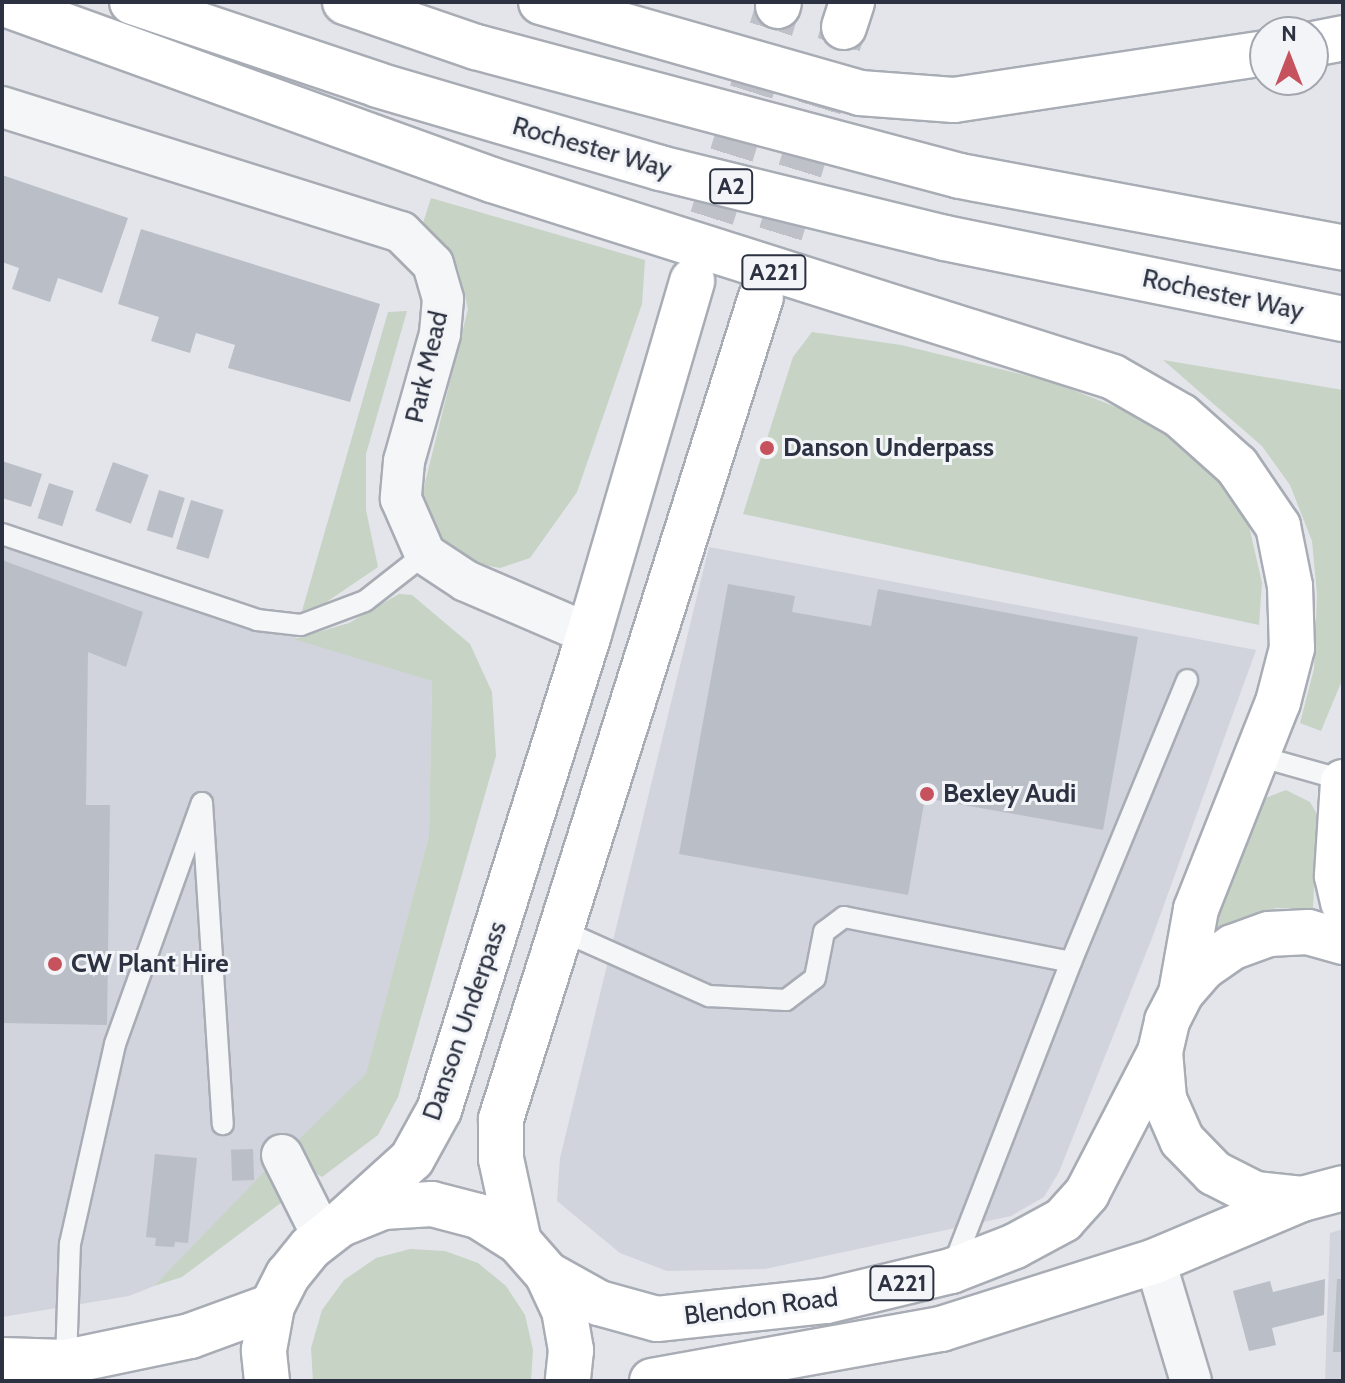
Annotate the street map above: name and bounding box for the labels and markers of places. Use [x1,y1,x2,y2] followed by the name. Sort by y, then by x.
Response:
[783,432,994,464] place label: Danson Underpass
[758,439,776,457] marker: Danson Underpass
[943,778,1076,810] place label: Bexley Audi
[918,785,936,803] marker: Bexley Audi
[71,948,229,980] place label: CW Plant Hire
[46,955,64,973] marker: CW Plant Hire

